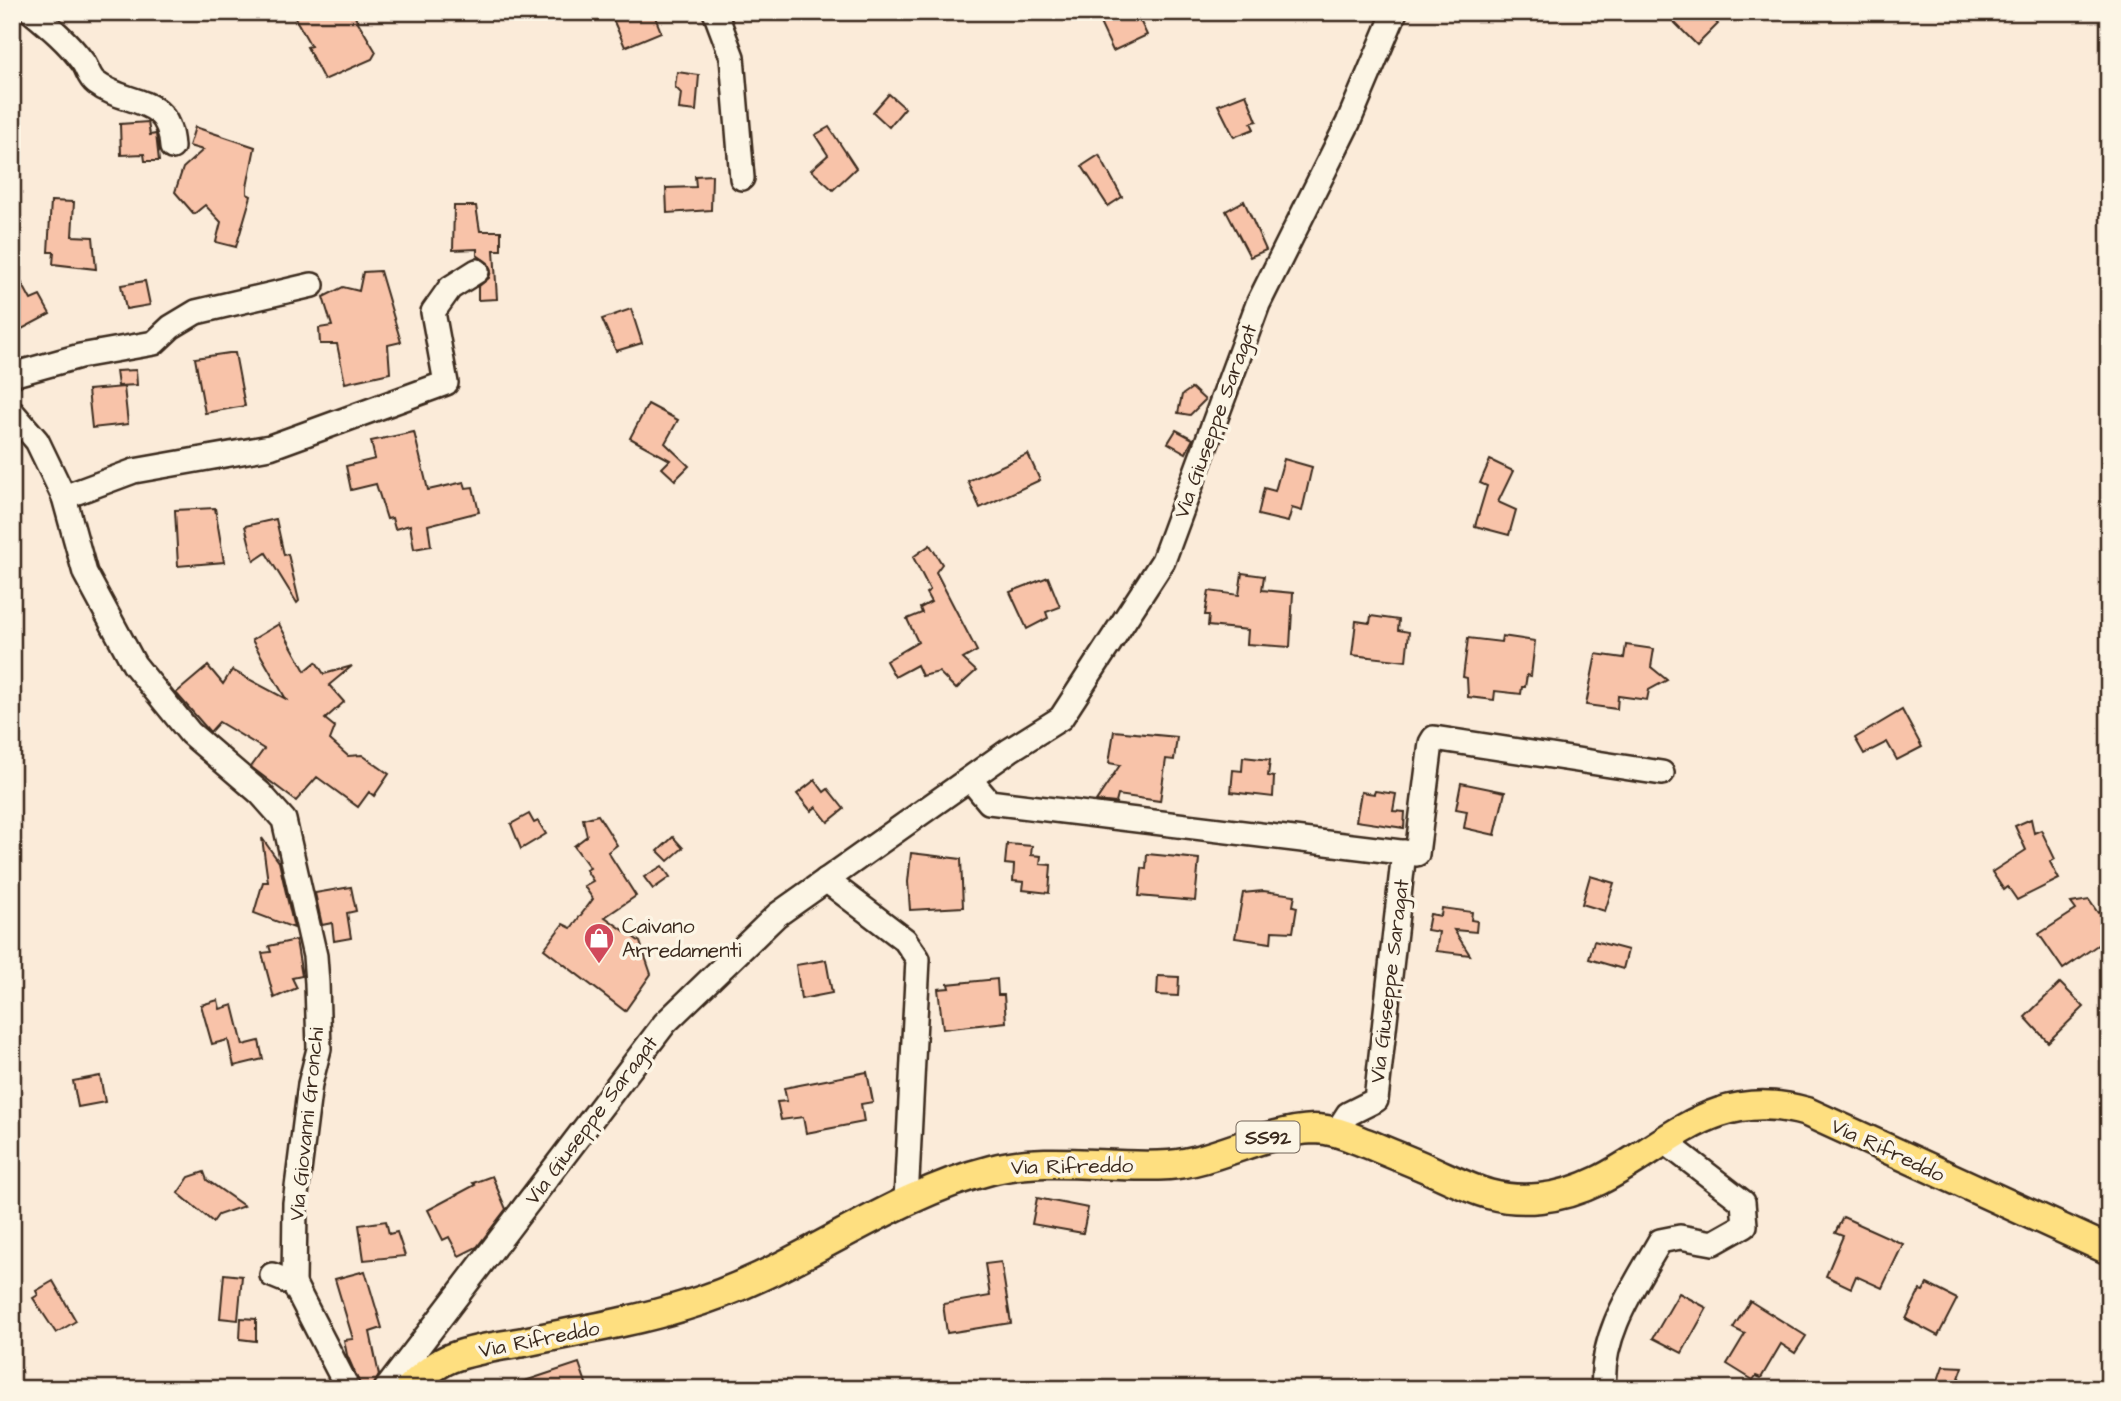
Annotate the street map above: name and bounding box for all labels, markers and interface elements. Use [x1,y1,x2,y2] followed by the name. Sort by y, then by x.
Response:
[1167,319,1266,523] street label: Via Giuseppe Saragat
[1363,877,1418,1085] street label: Via Giuseppe Saragat
[622,912,741,965] place label: Caivano Arredamenti
[582,921,616,965] shop icon: Caivano Arredamenti
[282,1026,331,1222] street label: Via Giovanni Gronchi
[518,1029,667,1212] street label: Via Giuseppe Saragat
[1826,1111,1950,1190] street label: Via Rifreddo
[1236,1121,1300,1152] road number: SS92
[1011,1151,1134,1182] street label: Via Rifreddo
[476,1314,602,1365] street label: Via Rifreddo

